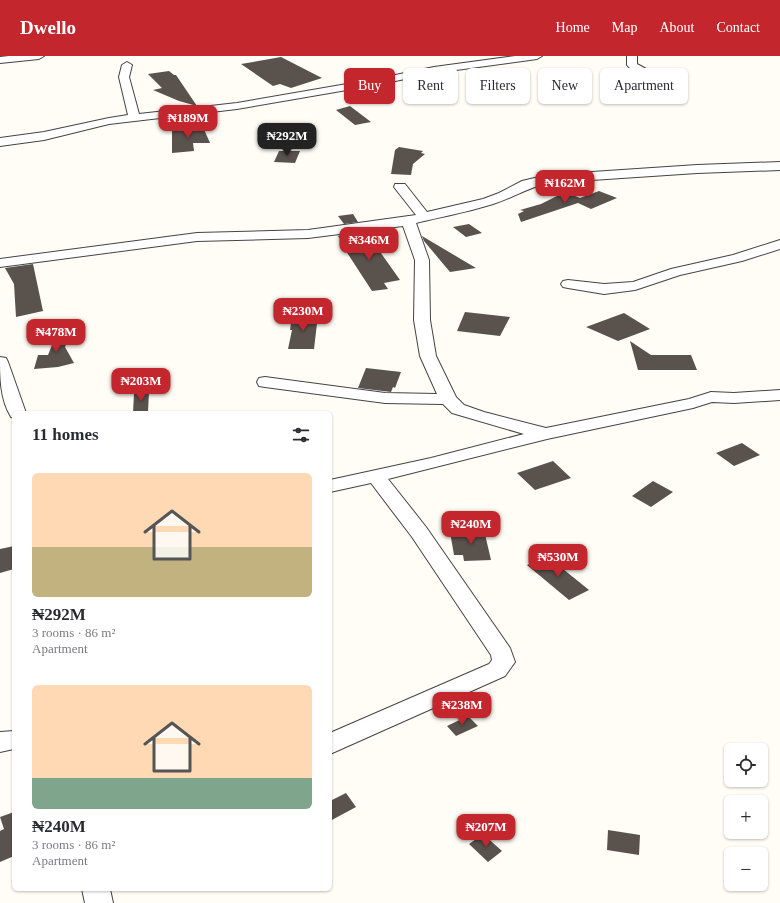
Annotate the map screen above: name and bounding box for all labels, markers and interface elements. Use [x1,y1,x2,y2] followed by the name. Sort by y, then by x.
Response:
[20,17,76,38] text: Dwello
[556,20,590,35] text: Home
[612,20,637,35] text: Map
[659,20,694,35] text: About
[716,20,760,35] text: Contact
[344,68,395,104] chip: Buy
[403,68,458,104] chip: Rent
[466,68,530,104] chip: Filters
[538,68,592,104] chip: New
[600,68,688,104] chip: Apartment
[160,105,216,139] pin: ₦189M
[167,110,209,125] text: ₦189M
[259,123,315,157] pin: ₦292M
[266,128,308,143] text: ₦292M
[537,170,593,204] pin: ₦162M
[544,175,586,190] text: ₦162M
[341,227,397,261] pin: ₦346M
[348,232,390,247] text: ₦346M
[275,298,331,332] pin: ₦230M
[282,303,324,318] text: ₦230M
[28,319,84,353] pin: ₦478M
[35,324,77,339] text: ₦478M
[113,368,169,402] pin: ₦203M
[120,373,162,388] text: ₦203M
[290,424,312,446] icon: filters
[32,425,99,444] text: 11 homes
[136,499,208,571] icon: home
[443,511,499,545] pin: ₦240M
[450,516,492,531] text: ₦240M
[530,544,586,578] pin: ₦530M
[537,549,579,564] text: ₦530M
[32,605,86,624] text: ₦292M
[32,625,115,640] text: 3 rooms · 86 m²
[32,641,88,656] text: Apartment
[434,692,490,726] pin: ₦238M
[441,697,483,712] text: ₦238M
[136,711,208,783] icon: home
[724,743,768,891] map controls
[724,743,768,787] button: locate
[724,795,768,839] button: +
[458,814,514,848] pin: ₦207M
[32,817,86,836] text: ₦240M
[465,819,507,834] text: ₦207M
[32,837,115,852] text: 3 rooms · 86 m²
[724,847,768,891] button: −
[32,853,88,868] text: Apartment

